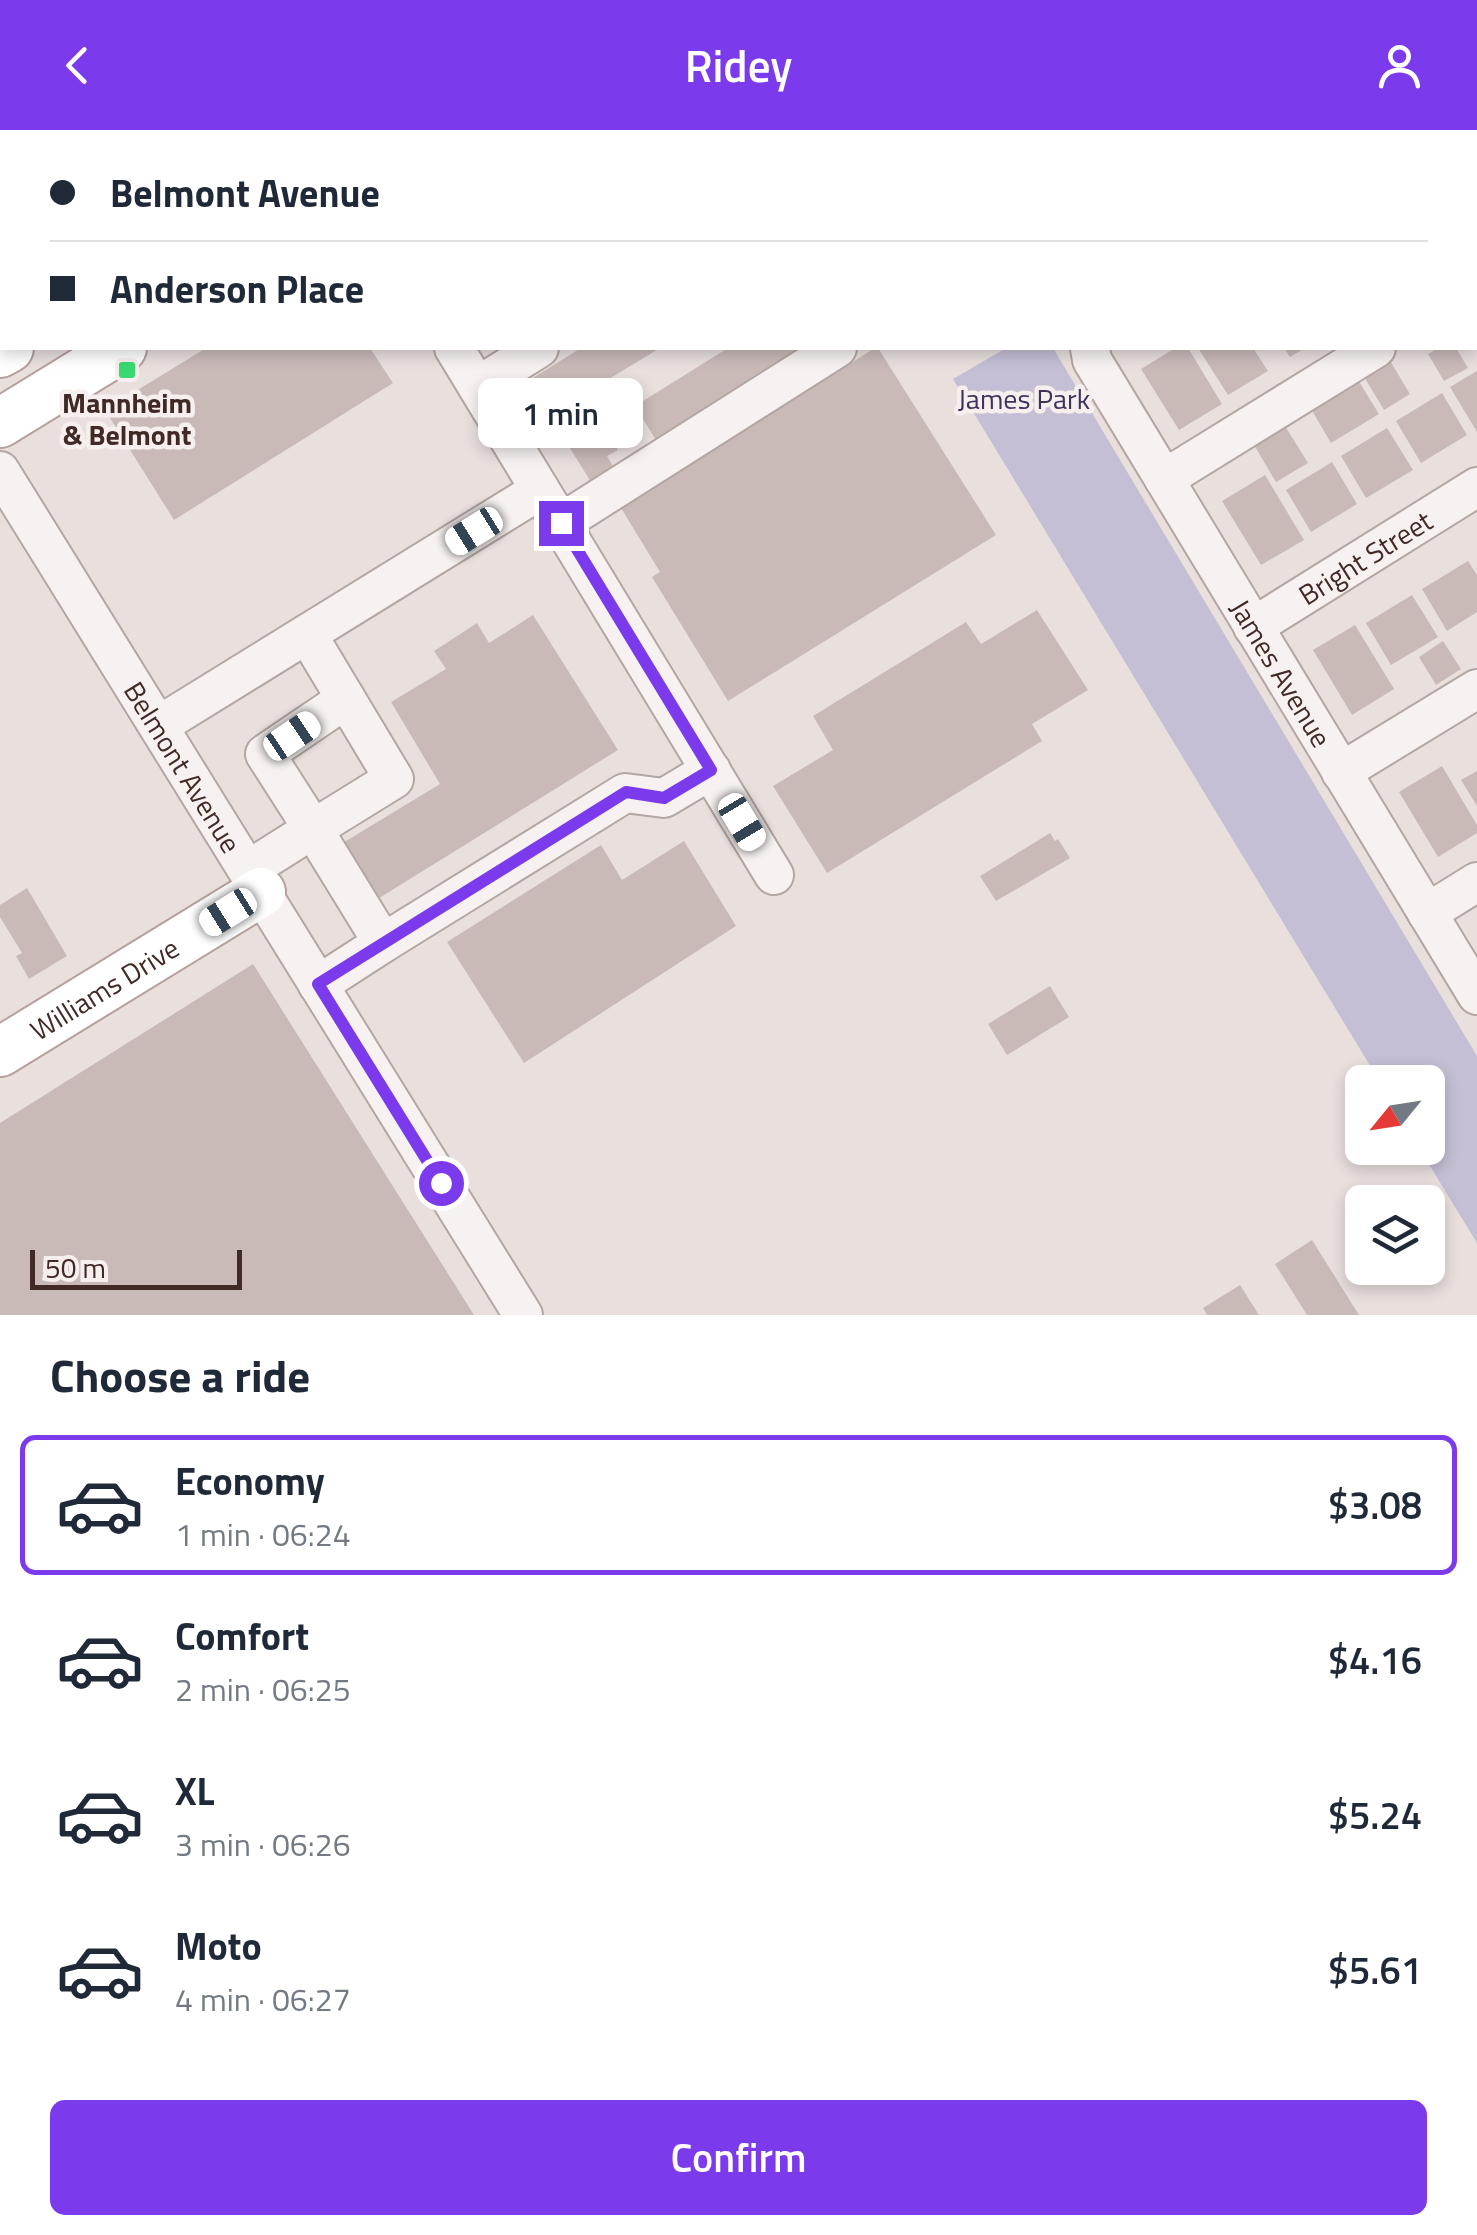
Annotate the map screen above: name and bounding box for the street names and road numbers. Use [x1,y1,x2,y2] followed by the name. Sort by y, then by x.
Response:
[1290,499,1440,615] street label: Bright Street
[1220,590,1343,755] street label: James Avenue
[114,673,253,861] street label: Belmont Avenue
[21,926,187,1050] street label: Williams Drive

